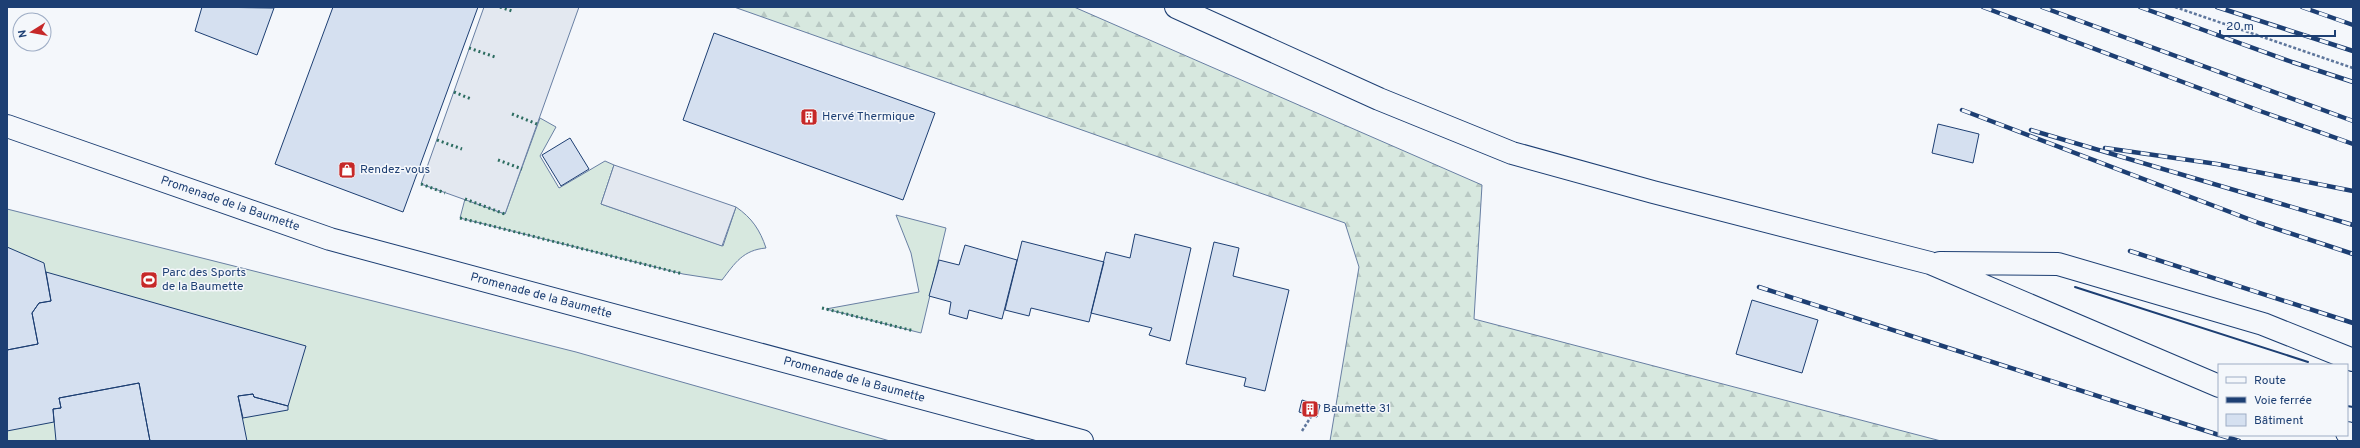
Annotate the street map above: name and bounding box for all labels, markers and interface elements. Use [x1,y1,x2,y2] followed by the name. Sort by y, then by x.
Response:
[12,12,52,52] north arrow
[2220,12,2335,38] scale bar
[2226,19,2254,35] text: 20 m
[16,29,31,39] text: N
[799,107,819,127] building icon: Hervé Thermique
[822,109,915,125] place label: Hervé Thermique
[337,160,357,180] shop icon: Rendez-vous
[360,162,430,178] place label: Rendez-vous
[158,173,302,235] street label: Promenade de la Baumette
[162,265,246,295] place label: Parc des Sports de la Baumette
[468,269,614,323] street label: Promenade de la Baumette
[139,270,159,290] sports icon: Parc des Sports de la Baumette
[781,353,927,407] street label: Promenade de la Baumette
[2218,364,2348,436] legend
[2254,373,2286,389] text: Route
[2254,393,2312,409] text: Voie ferrée
[1300,399,1320,419] building icon: Baumette 31
[1323,401,1391,417] place label: Baumette 31
[2254,413,2304,429] text: Bâtiment

